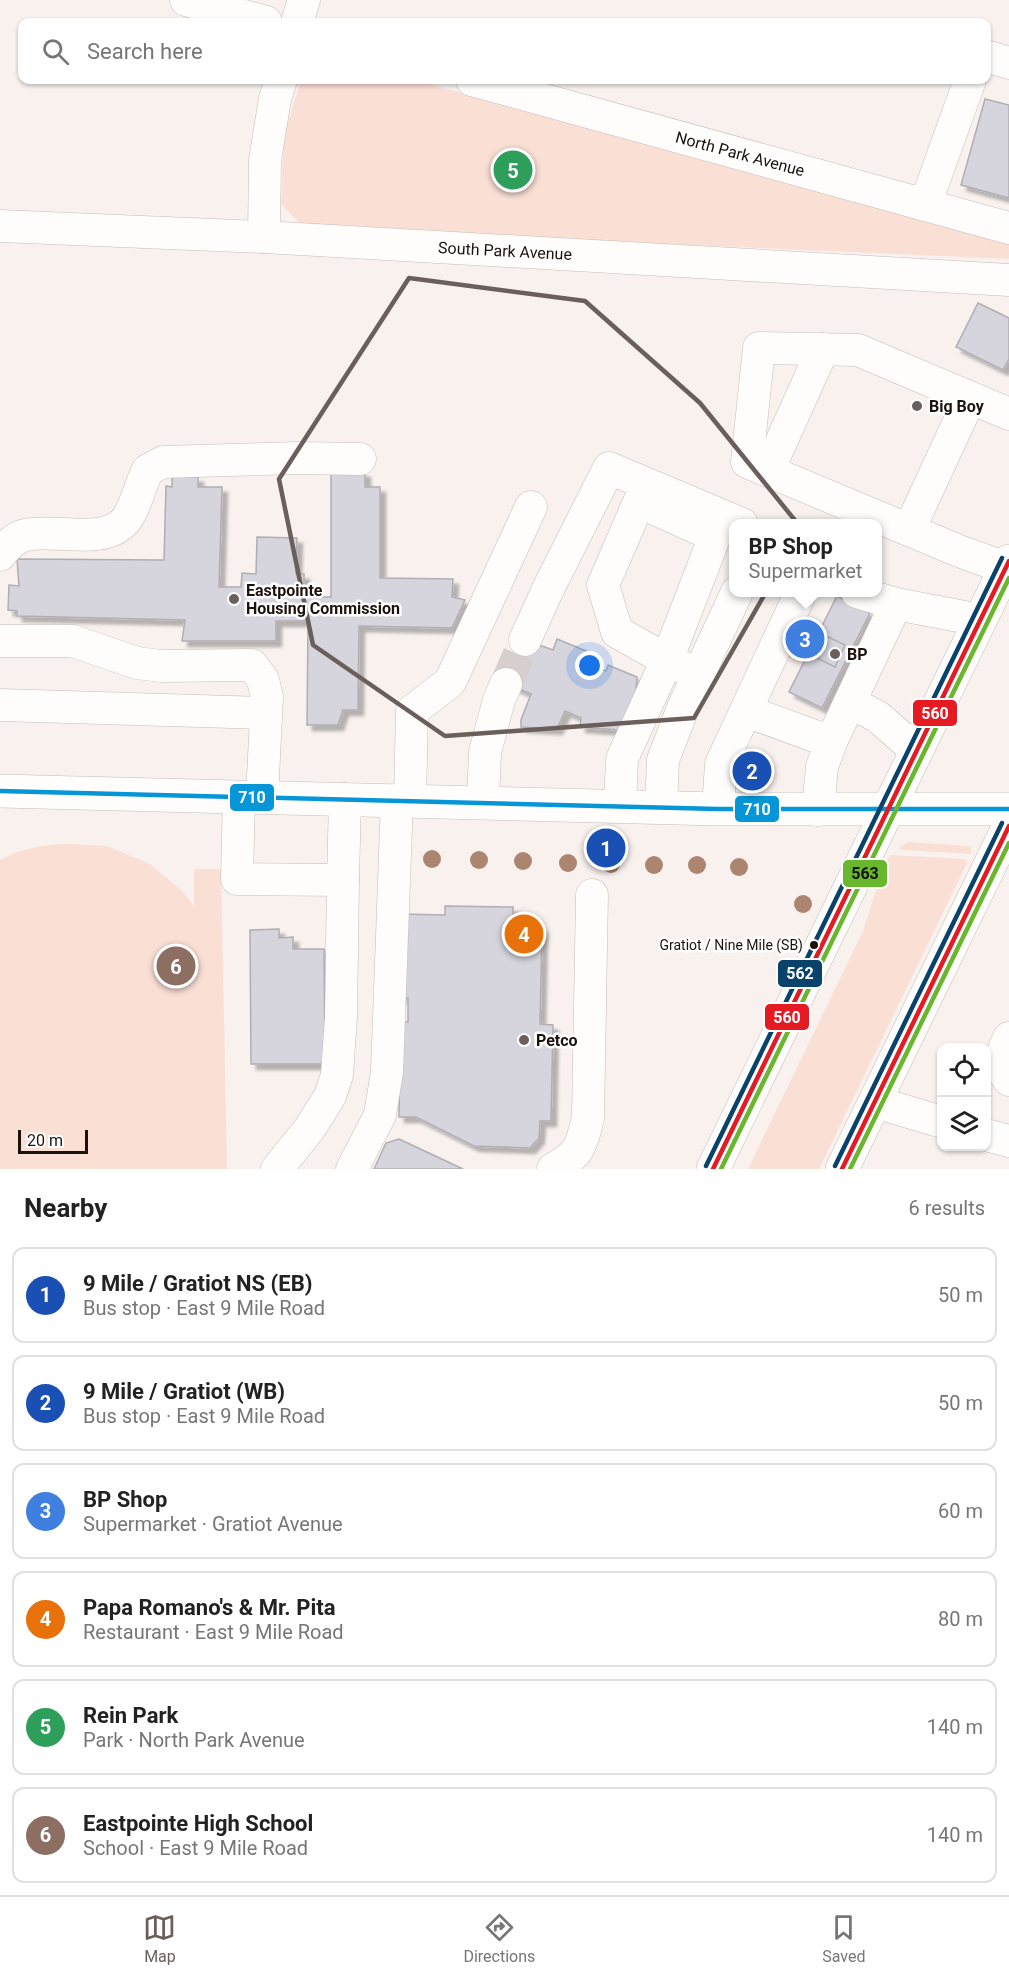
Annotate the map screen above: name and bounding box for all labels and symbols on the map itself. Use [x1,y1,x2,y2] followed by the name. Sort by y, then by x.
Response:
[673,128,807,180] street label: North Park Avenue
[494,148,532,192] pin: 5
[438,238,572,264] street label: South Park Avenue
[929,397,985,416] place label: Big Boy
[910,399,924,413] marker: Big Boy
[246,581,400,618] place label: Eastpointe Housing Commission
[227,592,241,606] marker: Eastpointe Housing Commission
[786,616,824,662] pin: 3
[847,645,868,664] place label: BP
[828,647,842,661] marker: BP
[575,651,604,680] your location
[912,699,958,727] line badge: 560
[921,704,949,723] text: 560
[732,748,771,794] pin: 2
[229,783,275,812] line badge: 710
[238,788,266,807] text: 710
[734,795,780,823] line badge: 710
[743,800,771,819] text: 710
[586,826,626,870] pin: 1
[842,859,888,888] line badge: 563
[851,864,879,883] text: 563
[504,912,544,956] pin: 4
[659,937,803,954] place label: Gratiot / Nine Mile (SB)
[808,939,820,951] marker: Gratiot / Nine Mile (SB)
[156,944,195,988] pin: 6
[777,959,823,988] line badge: 562
[786,964,814,983] text: 562
[764,1003,810,1031] line badge: 560
[773,1008,801,1027] text: 560
[536,1031,578,1050] place label: Petco
[517,1033,531,1047] marker: Petco
[18,1127,88,1154] scale bar

